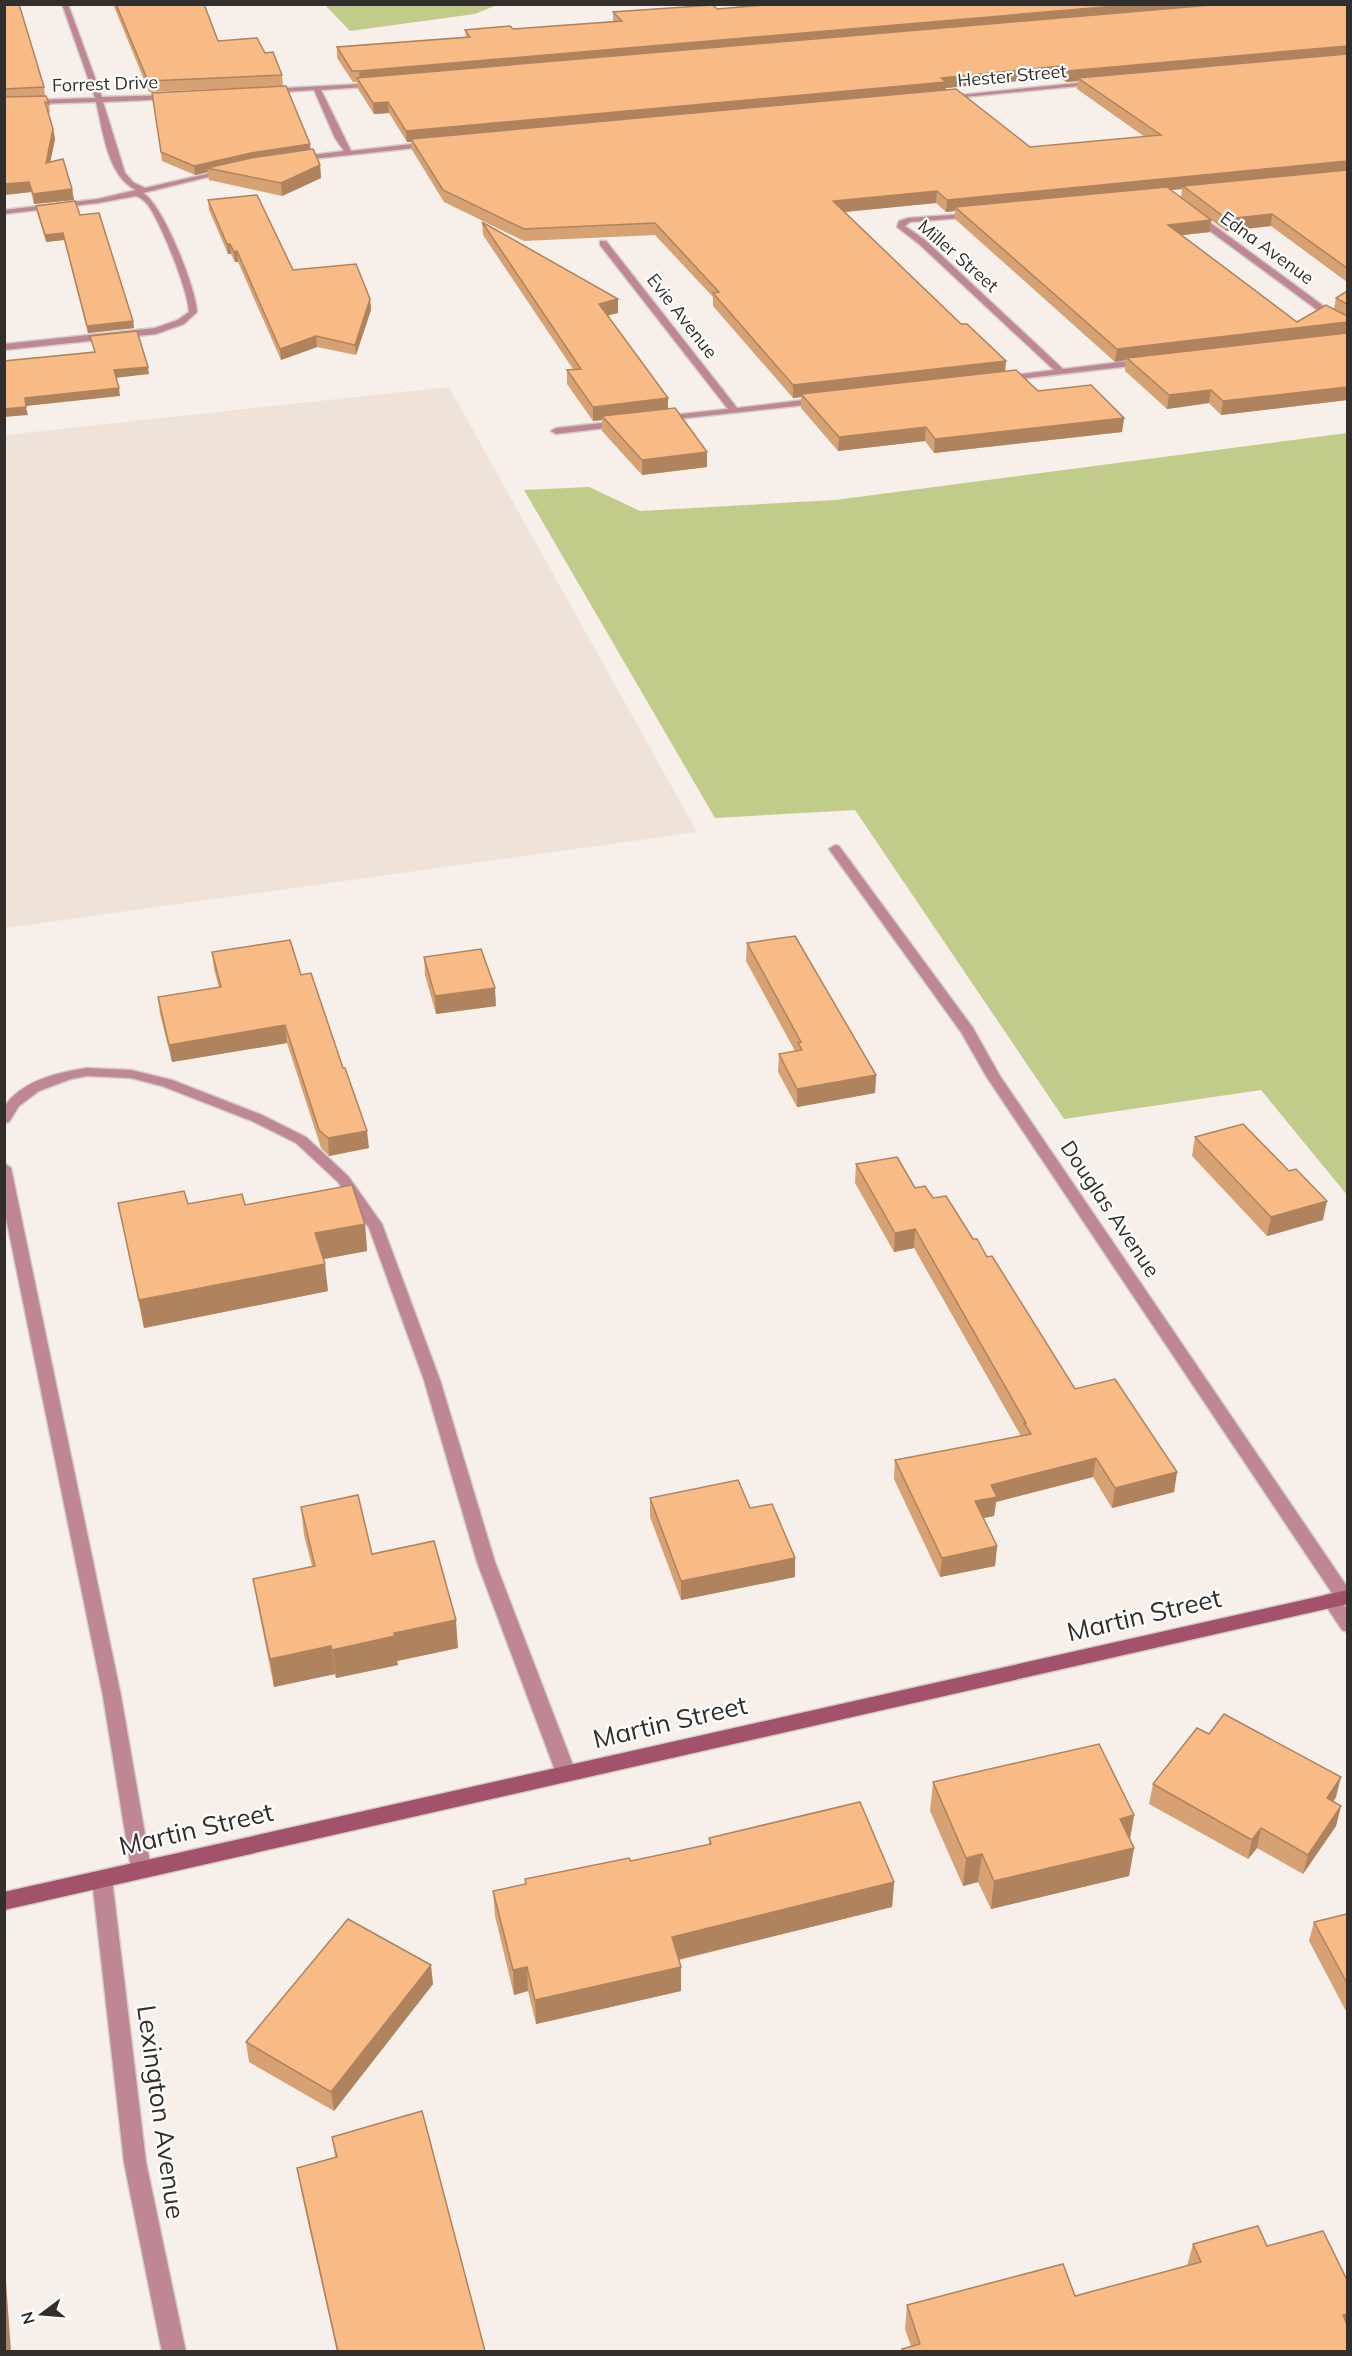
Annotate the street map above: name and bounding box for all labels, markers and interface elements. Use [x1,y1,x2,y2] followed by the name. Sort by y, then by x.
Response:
[956,59,1067,92] street label: Hester Street
[52,70,158,97] street label: Forrest Drive
[1216,206,1319,289] street label: Edna Avenue
[913,214,1003,297] street label: Miller Street
[642,269,723,363] street label: Evie Avenue
[1056,1135,1166,1282] street label: Douglas Avenue
[1064,1581,1224,1648] street label: Martin Street
[590,1688,750,1755] street label: Martin Street
[116,1795,276,1862] street label: Martin Street
[130,2003,193,2221] street label: Lexington Avenue
[12,2284,72,2344] north arrow
[16,2310,39,2327] text: N

